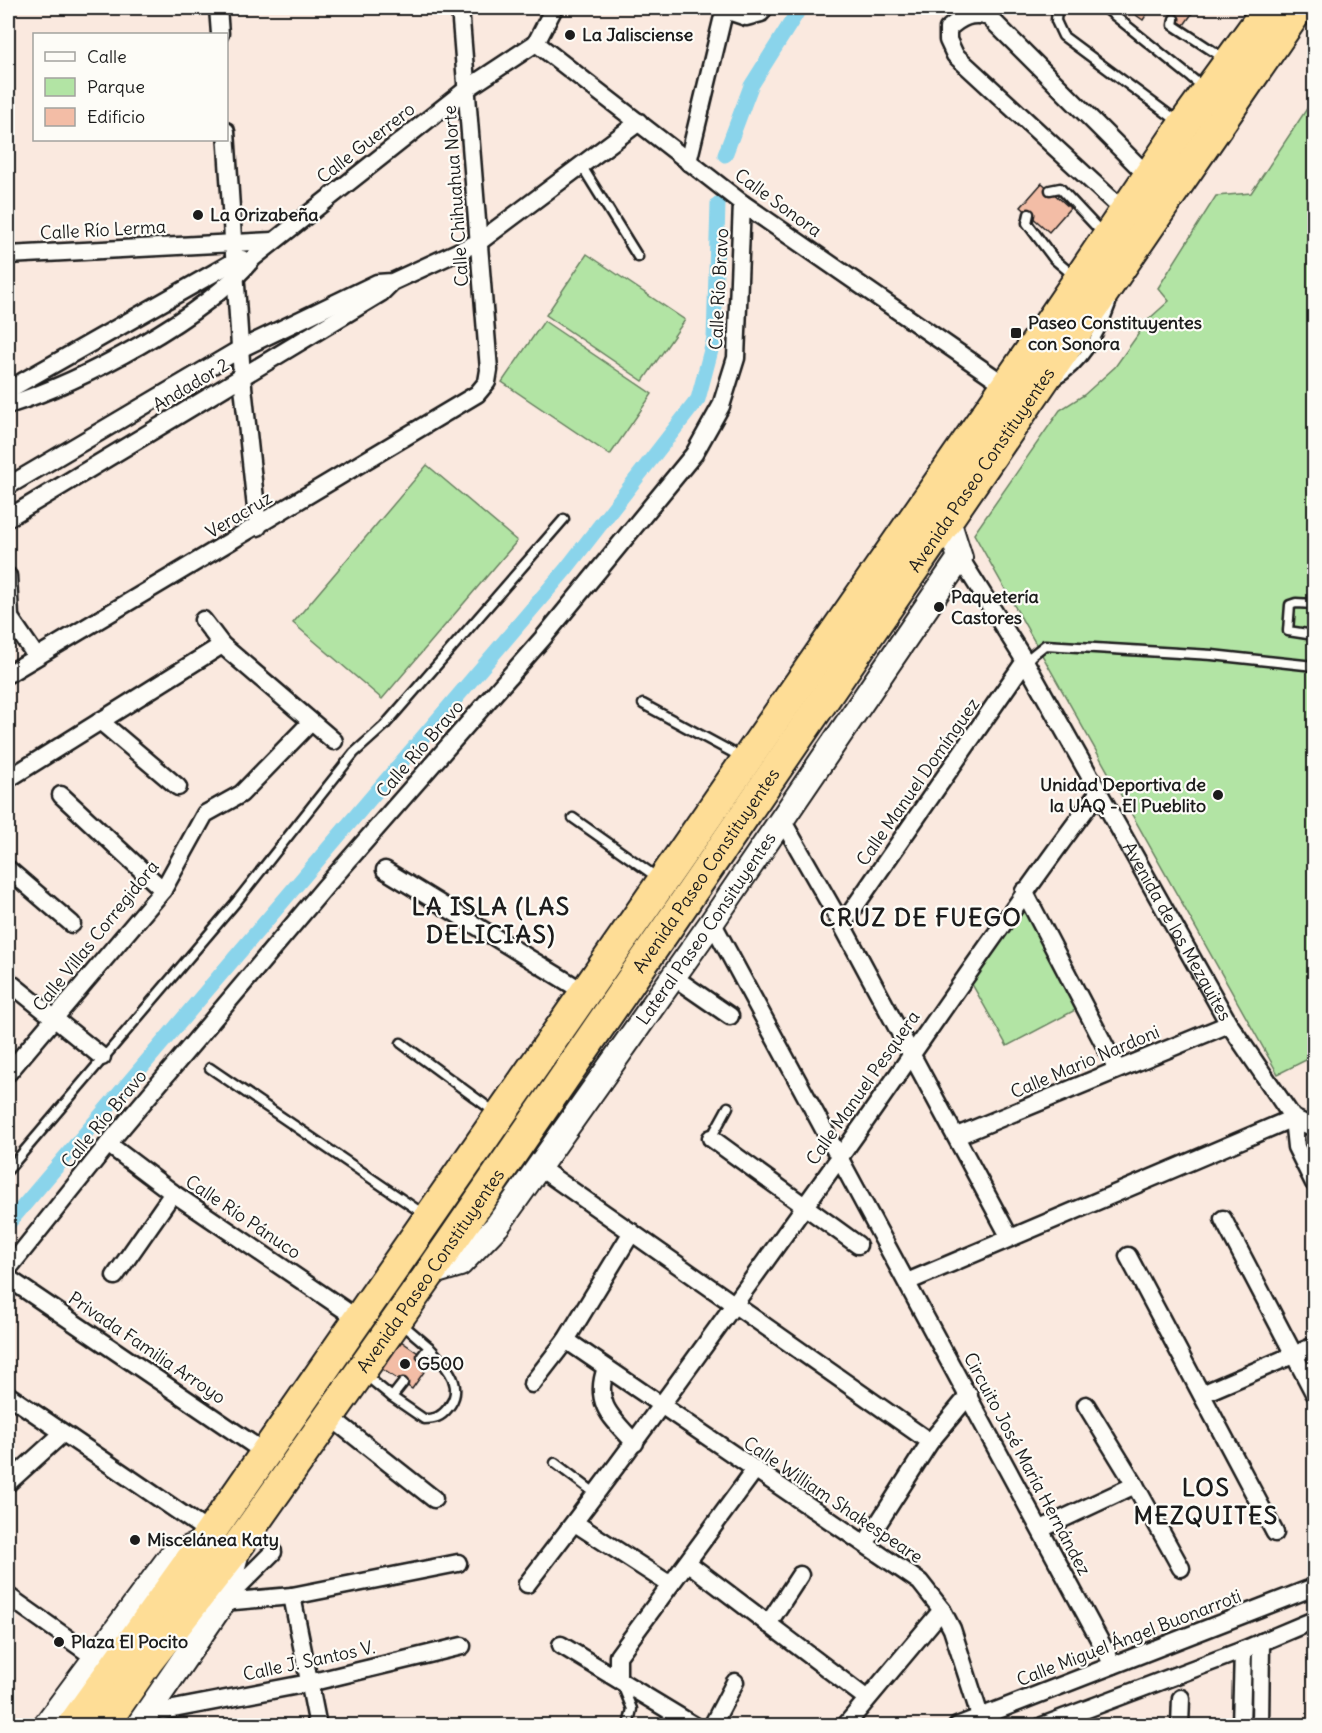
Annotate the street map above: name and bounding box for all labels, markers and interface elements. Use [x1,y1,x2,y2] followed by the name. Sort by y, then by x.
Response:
[582,23,693,46] place label: La Jalisciense
[563,28,577,42] marker: La Jalisciense
[33,33,228,141] legend
[87,45,127,68] text: Calle
[87,75,145,98] text: Parque
[312,97,419,188] street label: Calle Guerrero
[438,104,473,288] street label: Calle Chihuahua Norte
[87,105,145,128] text: Edificio
[730,163,826,242] street label: Calle Sonora
[210,203,319,226] place label: La Orizabeña
[191,208,205,222] marker: La Orizabeña
[39,215,167,244] street label: Calle Río Lerma
[704,227,733,350] street label: Calle Río Bravo
[1028,311,1202,355] place label: Paseo Constituyentes con Sonora
[1009,326,1023,340] marker: Paseo Constituyentes con Sonora
[148,353,233,416] street label: Andador 2
[903,363,1060,577] street label: Avenida Paseo Constituyentes
[201,486,276,543] street label: Veracruz
[951,585,1039,629] place label: Paquetería Castores
[932,600,946,614] marker: Paquetería Castores
[851,693,984,870] street label: Calle Manuel Domínguez
[371,695,468,802] street label: Calle Río Bravo
[628,763,784,977] street label: Avenida Paseo Constituyentes
[1040,773,1206,817] place label: Unidad Deportiva de la UAQ - El Pueblito
[1211,788,1225,802] marker: Unidad Deportiva de la UAQ - El Pueblito
[631,828,781,1029] street label: Lateral Paseo Consituyentes
[1118,838,1237,1025] street label: Avenida de los Mezquites
[28,855,164,1016] street label: Calle Villas Corregidora
[411,891,571,949] district label: LA ISLA (LAS DELICIAS)
[820,902,1022,932] district label: CRUZ DE FUEGO
[801,1006,925,1169] street label: Calle Manuel Pesquera
[1007,1020,1163,1103] street label: Calle Mario Nardoni
[56,1065,152,1173] street label: Calle Río Bravo
[351,1164,509,1377] street label: Avenida Paseo Constituyentes
[181,1169,305,1264] street label: Calle Río Pánuco
[64,1286,230,1409] street label: Privada Familia Arroyo
[959,1348,1096,1579] street label: Circuito José María Hernández
[417,1352,464,1375] place label: G500
[398,1357,412,1371] marker: G500
[739,1431,927,1568] street label: Calle William Shakespeare
[1133,1472,1279,1530] district label: LOS MEZQUITES
[147,1528,279,1551] place label: Miscelánea Katy
[128,1533,142,1547] marker: Miscelánea Katy
[1013,1584,1244,1691] street label: Calle Miguel Ángel Buonarroti
[71,1630,188,1653] place label: Plaza El Pocito
[52,1635,66,1649] marker: Plaza El Pocito
[241,1635,377,1686] street label: Calle J. Santos V.

